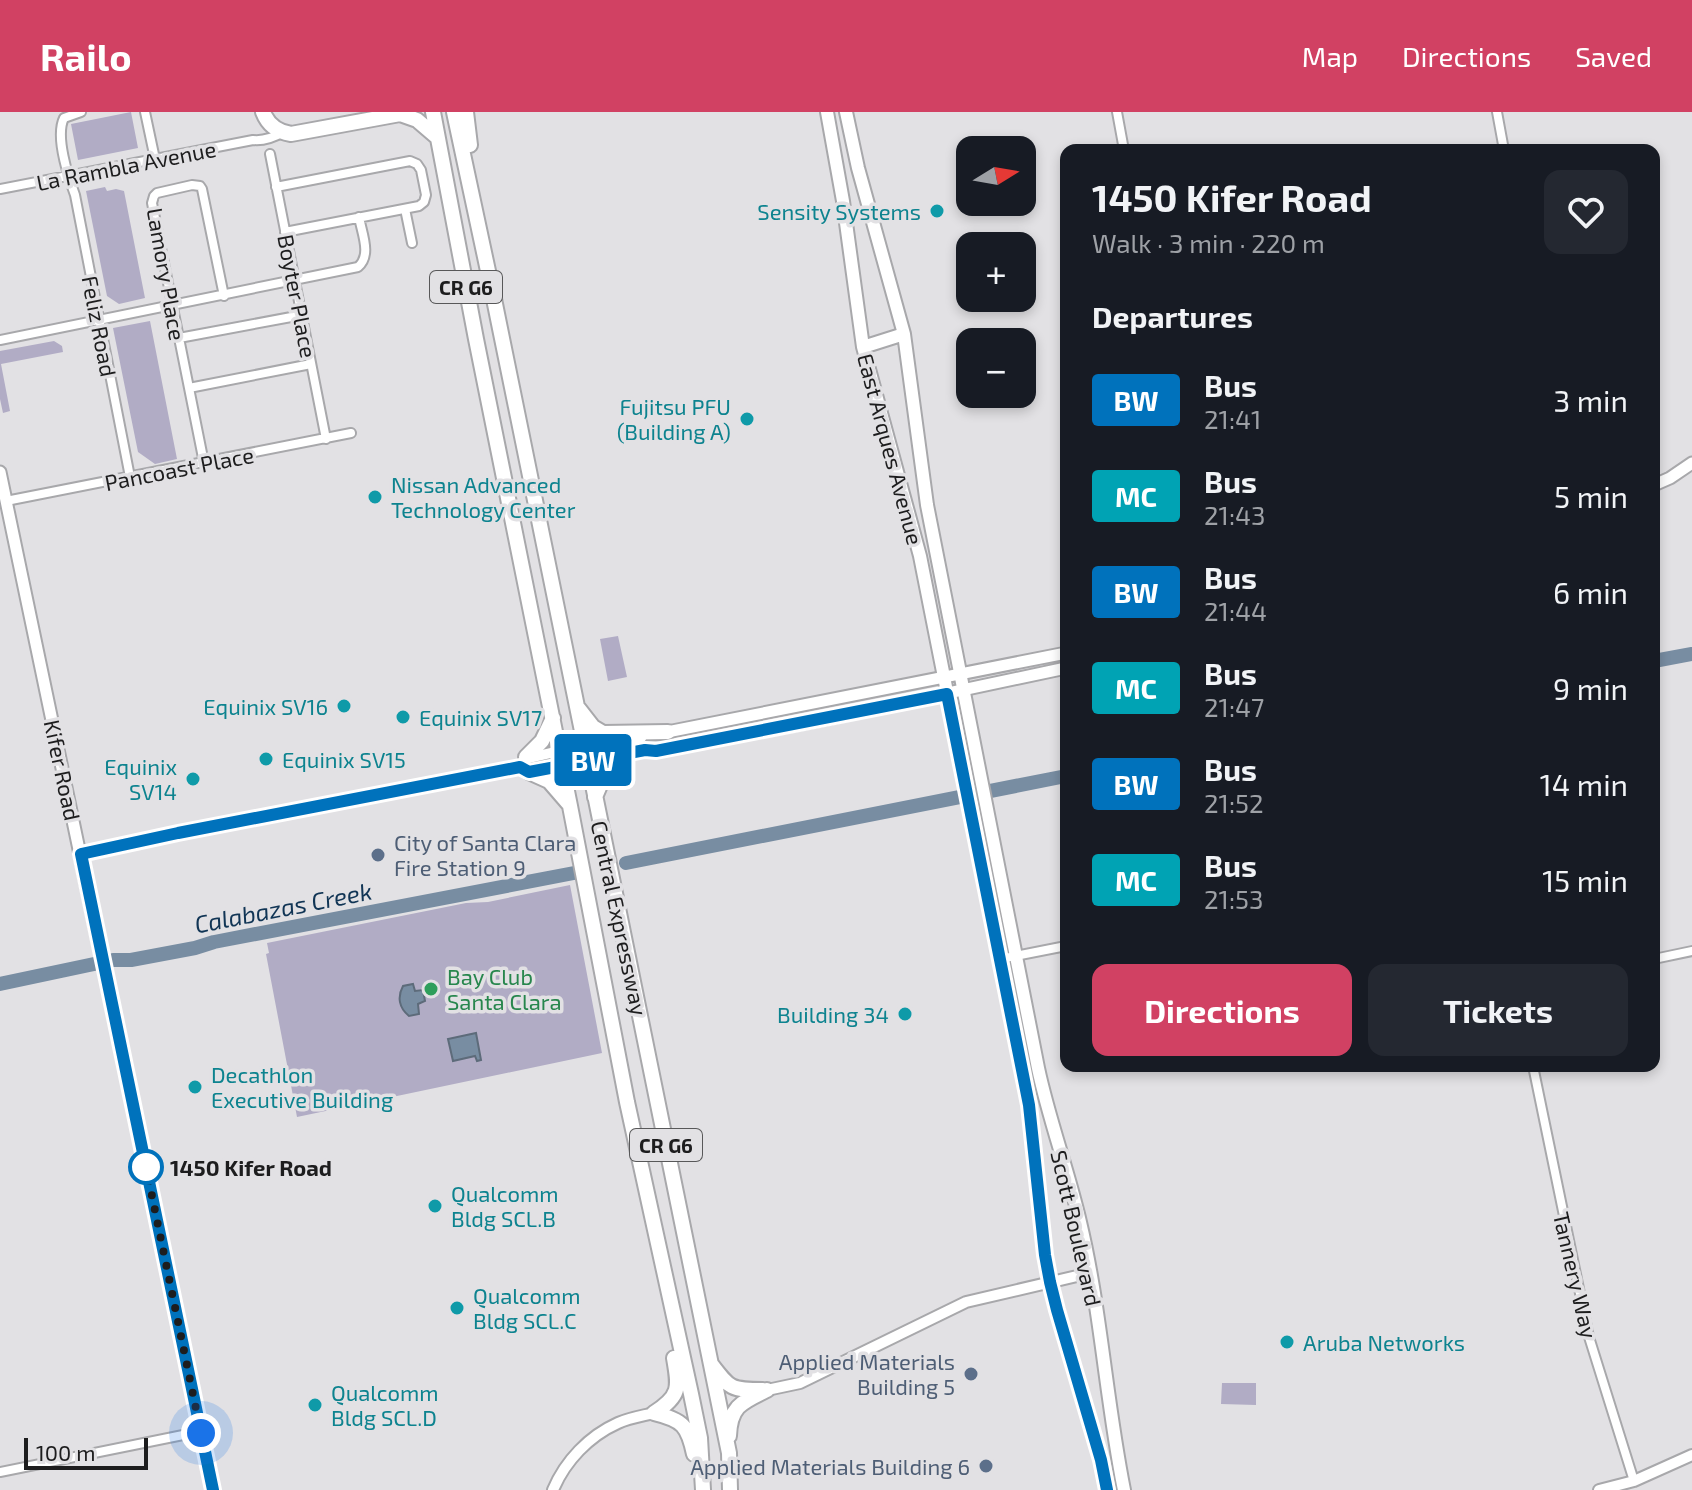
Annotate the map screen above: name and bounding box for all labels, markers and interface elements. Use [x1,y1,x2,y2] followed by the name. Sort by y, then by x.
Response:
[40,33,132,79] text: Railo
[1302,39,1358,73] text: Map
[1402,39,1531,73] text: Directions
[1575,39,1652,73] text: Saved
[34,135,218,195] street label: La Rambla Avenue
[956,136,1036,216] north arrow
[956,136,1036,408] map controls
[1544,170,1628,254] button: heart
[1092,174,1372,220] text: 1450 Kifer Road
[757,198,921,224] place label: Sensity Systems
[928,202,946,220] marker: Sensity Systems
[143,206,191,342] street label: Lamory Place
[1092,227,1325,258] text: Walk · 3 min · 220 m
[273,232,323,360] street label: Boyter Place
[956,232,1036,312] button: +
[430,271,502,303] road number: CR G6
[77,273,123,379] street label: Feliz Road
[1092,298,1253,334] text: Departures
[956,328,1036,408] button: −
[853,351,929,547] street label: East Arques Avenue
[1204,367,1257,403] text: Bus
[1553,382,1628,418] text: 3 min
[1113,383,1159,417] text: BW
[617,393,731,444] place label: Fujitsu PFU (Building A)
[1204,403,1261,434] text: 21:41
[738,410,756,428] marker: Fujitsu PFU (Building A)
[102,441,256,495] street label: Pancoast Place
[1204,463,1257,499] text: Bus
[391,471,576,522] place label: Nissan Advanced Technology Center
[1554,478,1628,514] text: 5 min
[1115,479,1157,513] text: MC
[366,488,384,506] marker: Nissan Advanced Technology Center
[1204,499,1266,530] text: 21:43
[1204,559,1257,595] text: Bus
[1553,574,1628,610] text: 6 min
[1113,575,1159,609] text: BW
[1204,595,1267,626] text: 21:44
[1204,655,1257,691] text: Bus
[1553,670,1628,706] text: 9 min
[1115,671,1157,705] text: MC
[1204,691,1264,722] text: 21:47
[203,693,328,719] place label: Equinix SV16
[335,697,353,715] marker: Equinix SV16
[419,704,542,730] place label: Equinix SV17
[394,708,412,726] marker: Equinix SV17
[40,717,86,823] street label: Kifer Road
[557,734,629,786] line badge: BW
[570,743,616,777] text: BW
[282,746,406,772] place label: Equinix SV15
[257,750,275,768] marker: Equinix SV15
[1204,751,1257,787] text: Bus
[104,753,177,804] place label: Equinix SV14
[1540,766,1628,802] text: 14 min
[1113,767,1159,801] text: BW
[184,770,202,788] marker: Equinix SV14
[1204,787,1264,818] text: 21:52
[587,818,653,1018] street label: Central Expressway
[394,829,576,880] place label: City of Santa Clara Fire Station 9
[369,846,387,864] marker: City of Santa Clara Fire Station 9
[1204,847,1257,883] text: Bus
[1542,862,1628,898] text: 15 min
[1115,863,1157,897] text: MC
[192,876,374,938] water label: Calabazas Creek
[1204,883,1264,914] text: 21:53
[447,963,562,1014] place label: Bay Club Santa Clara
[1092,964,1352,1056] button: Directions
[1368,964,1628,1056] button: Tickets
[422,980,440,998] marker: Bay Club Santa Clara
[777,1001,889,1027] place label: Building 34
[896,1005,914,1023] marker: Building 34
[211,1061,393,1112] place label: Decathlon Executive Building
[186,1078,204,1096] marker: Decathlon Executive Building
[630,1129,702,1161] road number: CR G6
[1046,1148,1108,1308] street label: Scott Boulevard
[129,1150,163,1184] marker: 1450 Kifer Road
[170,1154,332,1180] place label: 1450 Kifer Road
[451,1180,559,1231] place label: Qualcomm Bldg SCL.B
[426,1197,444,1215] marker: Qualcomm Bldg SCL.B
[1549,1209,1603,1341] street label: Tannery Way
[473,1282,581,1333] place label: Qualcomm Bldg SCL.C
[448,1299,466,1317] marker: Qualcomm Bldg SCL.C
[1303,1329,1465,1355] place label: Aruba Networks
[1278,1333,1296,1351] marker: Aruba Networks
[779,1348,955,1399] place label: Applied Materials Building 5
[962,1365,980,1383] marker: Applied Materials Building 5
[331,1379,439,1430] place label: Qualcomm Bldg SCL.D
[306,1396,324,1414] marker: Qualcomm Bldg SCL.D
[181,1413,221,1453] your location
[24,1434,148,1470] scale bar
[36,1439,95,1465] text: 100 m
[690,1453,970,1479] place label: Applied Materials Building 6
[977,1457,995,1475] marker: Applied Materials Building 6

